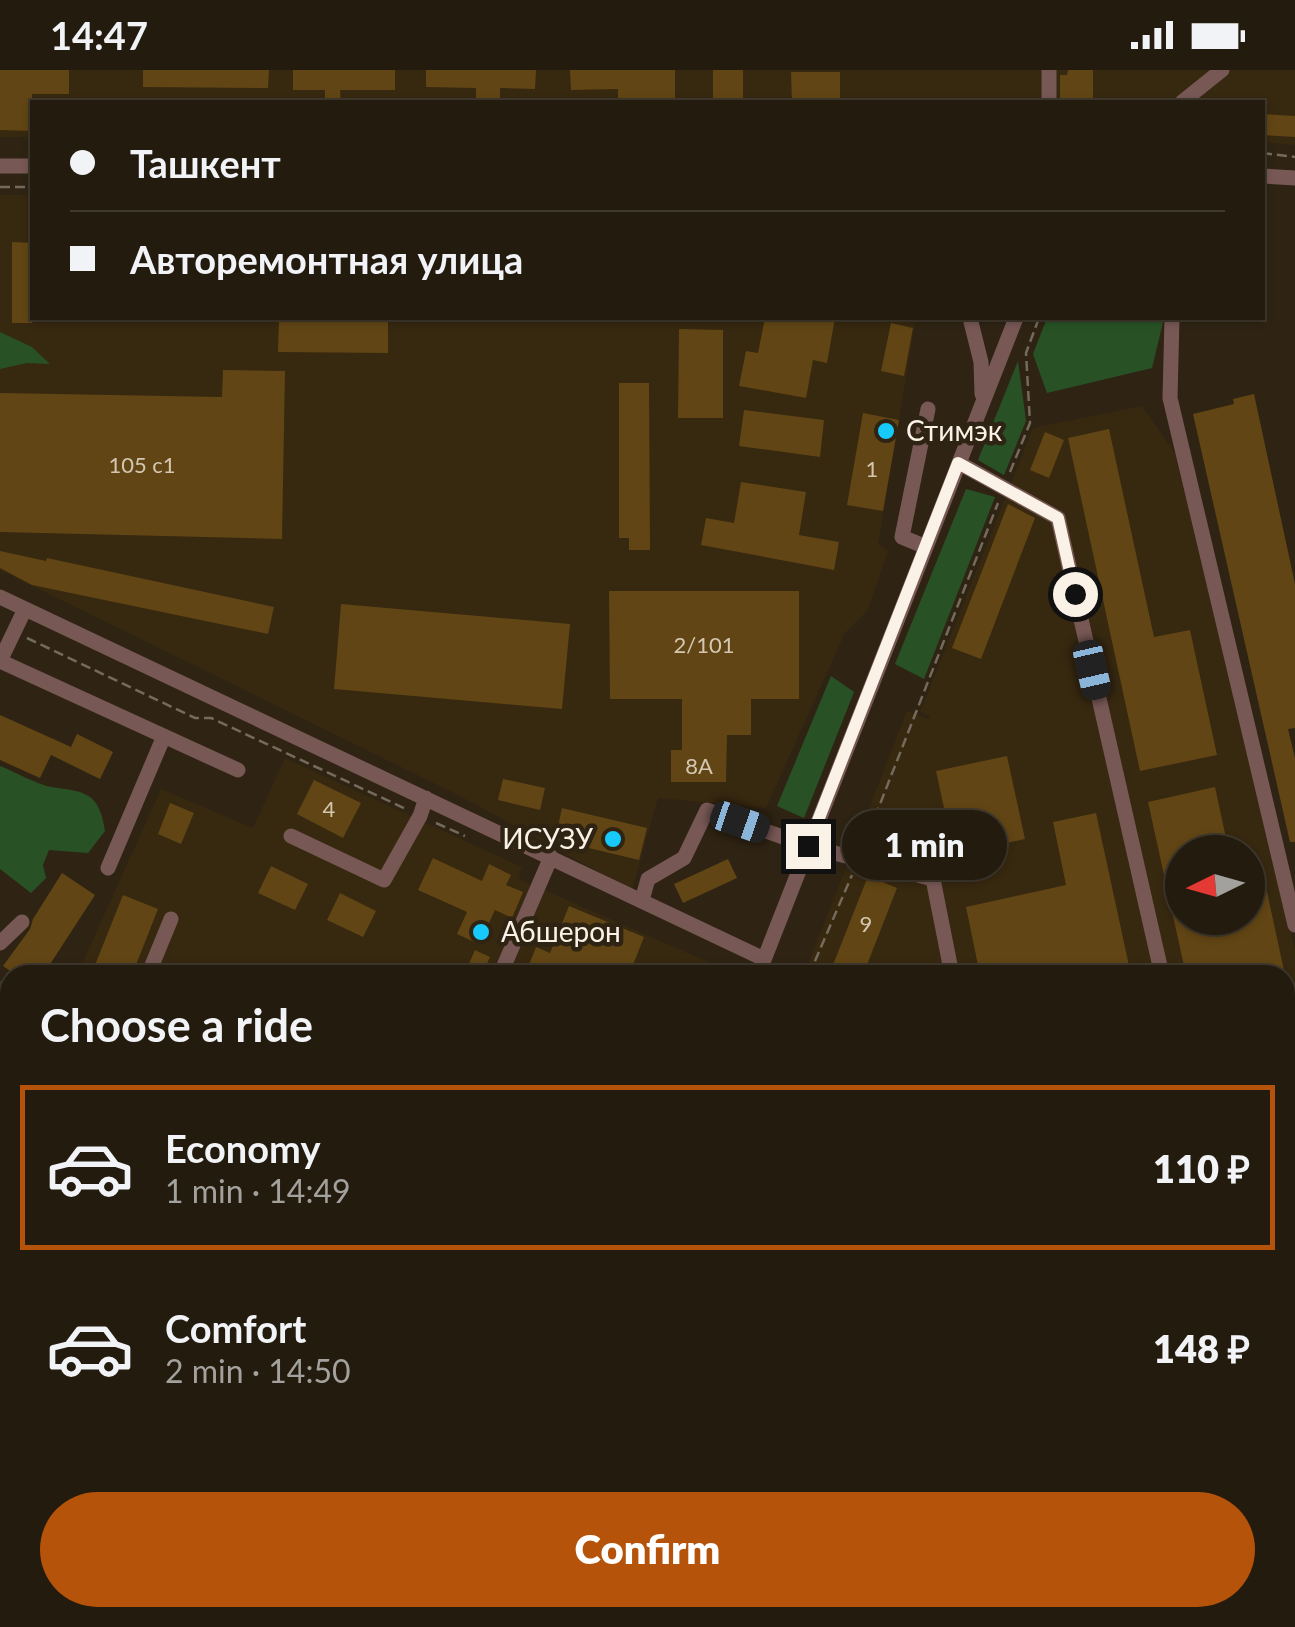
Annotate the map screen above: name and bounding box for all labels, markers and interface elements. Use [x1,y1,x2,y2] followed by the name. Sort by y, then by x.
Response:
[50,12,148,58] text: 14:47
[130,140,281,186] text: Ташкент
[130,236,523,282] text: Авторемонтная улица
[906,413,1003,447] place label: Стимэк
[875,420,897,442] marker: Стимэк
[108,451,176,478] house number: 105 c1
[866,455,878,482] house number: 1
[1053,572,1098,617] route start
[674,631,734,658] house number: 2/101
[1071,637,1113,703] car
[685,752,713,779] house number: 8А
[323,795,336,822] house number: 4
[707,798,773,846] car
[843,811,1008,881] callout: 1 min
[502,821,593,855] place label: ИСУЗУ
[786,824,831,869] route end
[885,825,964,864] text: 1 min
[602,828,624,850] marker: ИСУЗУ
[1165,835,1265,935] north arrow
[1165,835,1265,935] map controls
[860,910,872,937] house number: 9
[501,914,621,948] place label: Абшерон
[470,921,492,943] marker: Абшерон
[40,998,313,1052] text: Choose a ride
[45,1123,135,1213] icon: car
[165,1125,320,1171] text: Economy
[1153,1145,1250,1191] text: 110 ₽
[165,1171,351,1210] text: 1 min · 14:49
[45,1303,135,1393] icon: car
[165,1305,306,1351] text: Comfort
[1153,1325,1250,1371] text: 148 ₽
[165,1351,351,1390] text: 2 min · 14:50
[40,1492,1255,1607] button: Confirm

